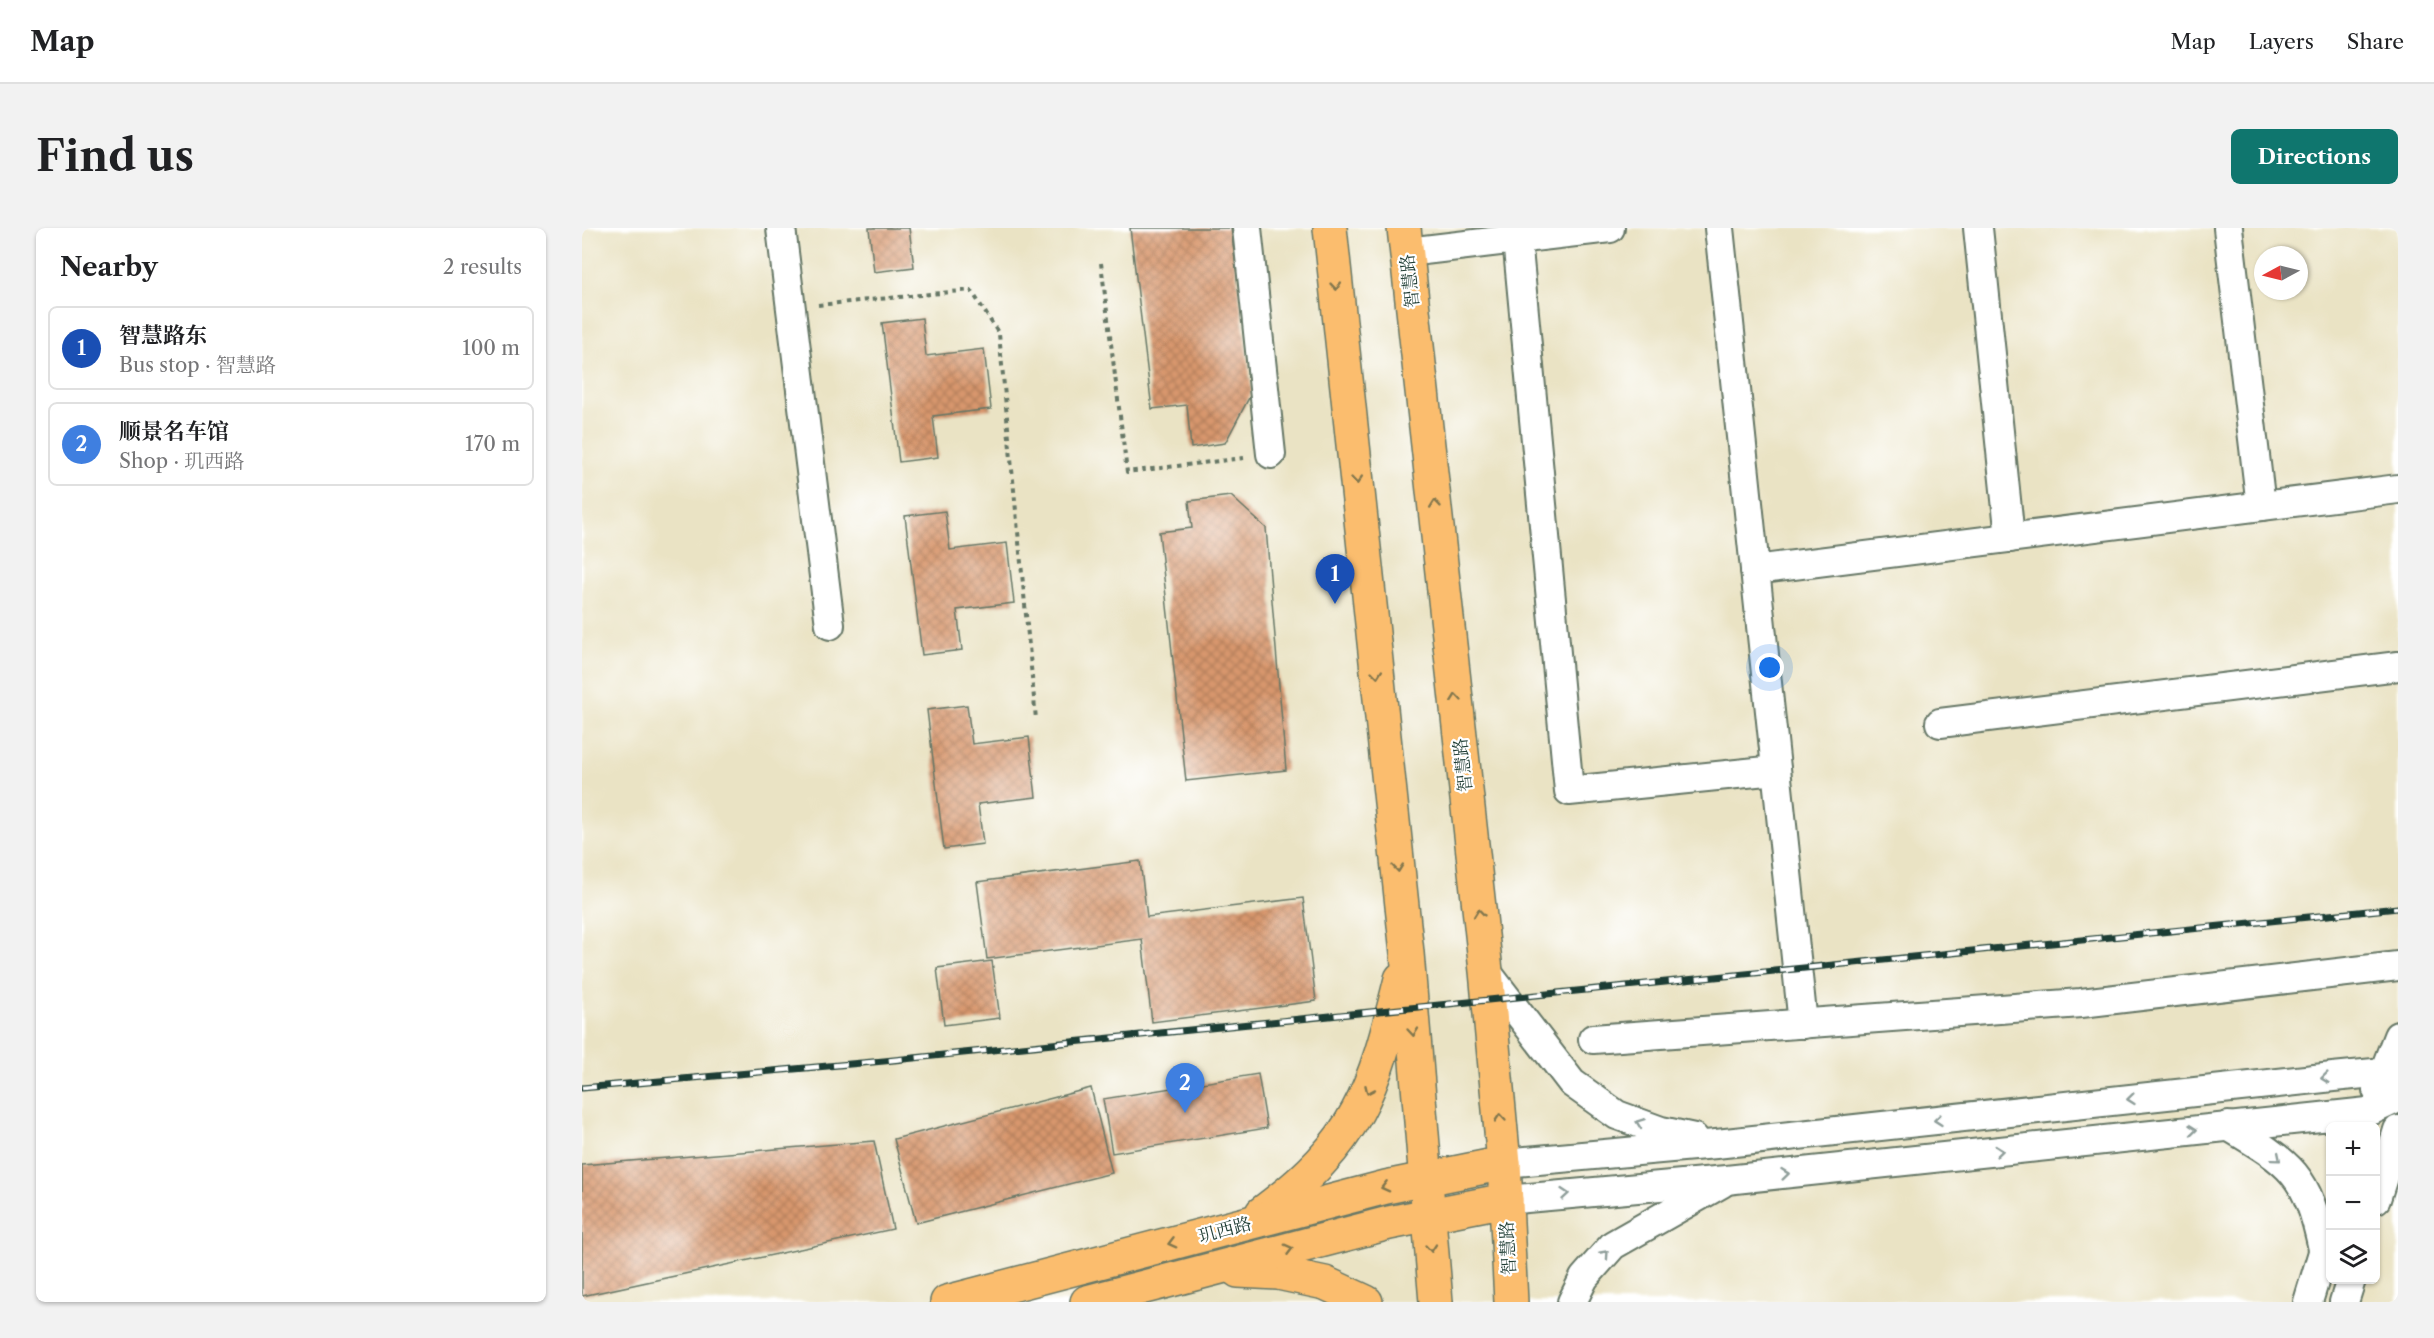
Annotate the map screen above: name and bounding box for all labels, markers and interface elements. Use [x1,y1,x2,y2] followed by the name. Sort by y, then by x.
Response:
[30,24,94,58] text: Map
[2171,29,2216,54] text: Map
[2249,29,2314,54] text: Layers
[2347,29,2404,54] text: Share
[2231,129,2398,184] button: Directions
[36,130,194,182] text: Find us
[2254,246,2308,300] north arrow
[60,251,158,283] text: Nearby
[1396,253,1424,309] street label: 智慧路
[443,255,522,279] text: 2 results
[1329,282,1342,291] one-way arrow
[119,322,207,349] text: 智慧路东
[77,336,86,360] text: 1
[462,336,520,360] text: 100 m
[119,353,276,377] text: Bus stop · 智慧路
[119,418,229,445] text: 顺景名车馆
[76,432,87,456] text: 2
[465,432,520,456] text: 170 m
[119,449,244,473] text: Shop · 玑西路
[1350,476,1363,485] one-way arrow
[1429,500,1441,509] one-way arrow
[1316,554,1354,604] pin: 1
[1755,653,1784,682] your location
[1370,669,1383,679] one-way arrow
[1450,693,1463,702] one-way arrow
[1449,737,1477,793] street label: 智慧路
[1391,863,1404,872] one-way arrow
[1474,908,1486,917] one-way arrow
[1407,1028,1420,1037] one-way arrow
[1166,1064,1204,1113] pin: 2
[2321,1071,2330,1084] one-way arrow
[1364,1084,1376,1095] one-way arrow
[2127,1092,2136,1104] one-way arrow
[1494,1113,1507,1122] one-way arrow
[1933,1113,1942,1125] one-way arrow
[1635,1118,1646,1130] one-way arrow
[2326,1122,2380,1284] map controls
[2326,1122,2380,1176] button: +
[2189,1124,2198,1137] one-way arrow
[1995,1145,2004,1158] one-way arrow
[2270,1151,2281,1162] one-way arrow
[1780,1168,1789,1181] one-way arrow
[2326,1176,2380,1230] button: −
[1380,1180,1390,1193] one-way arrow
[1560,1188,1569,1201] one-way arrow
[1196,1212,1254,1248] street label: 玑西路
[1496,1220,1520,1276] street label: 智慧路
[2326,1230,2380,1284] button: layers
[1167,1236,1177,1249] one-way arrow
[1424,1243,1437,1252] one-way arrow
[1283,1244,1294,1256] one-way arrow
[1598,1251,1609,1261] one-way arrow

